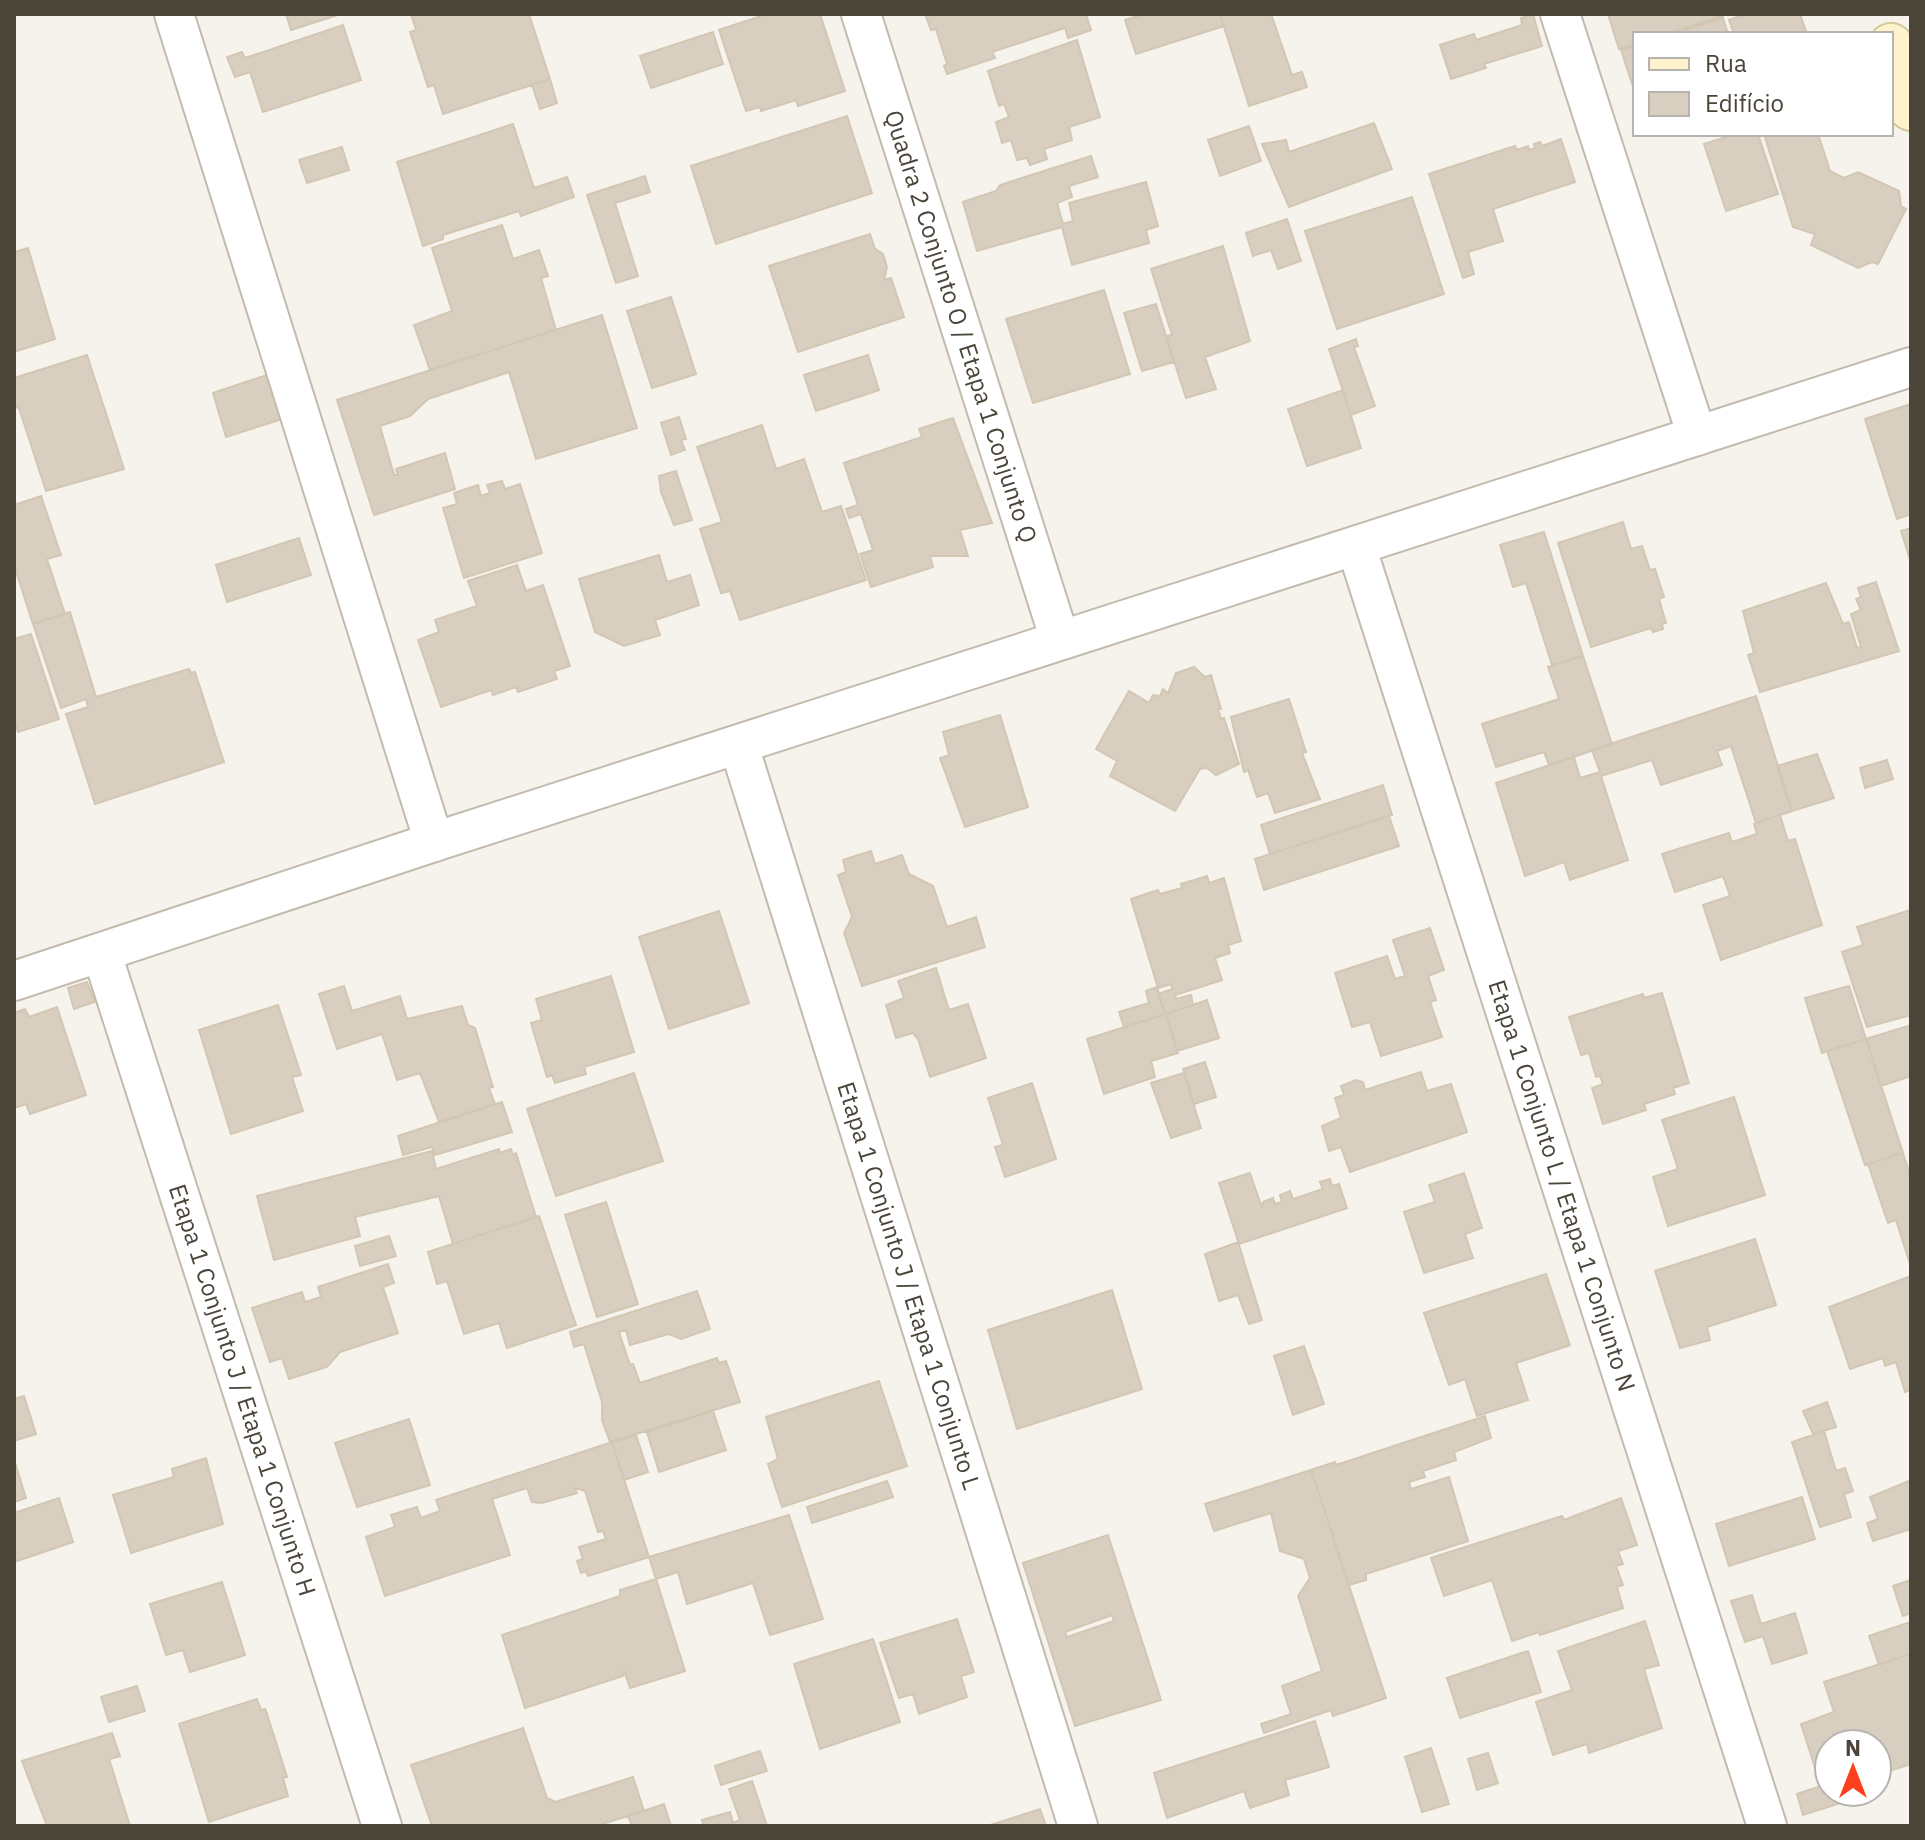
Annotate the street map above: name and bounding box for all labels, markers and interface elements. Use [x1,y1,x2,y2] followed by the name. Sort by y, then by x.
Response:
[1633,32,1893,136] legend
[1705,47,1747,79] text: Rua
[1705,87,1784,119] text: Edifício
[878,106,1045,547] street label: Quadra 2 Conjunto O / Etapa 1 Conjunto Q
[1481,976,1643,1395] street label: Etapa 1 Conjunto L / Etapa 1 Conjunto N
[830,1078,988,1494] street label: Etapa 1 Conjunto J / Etapa 1 Conjunto L
[162,1180,324,1600] street label: Etapa 1 Conjunto J / Etapa 1 Conjunto H
[1813,1728,1893,1808] north arrow
[1845,1733,1861,1762] text: N

